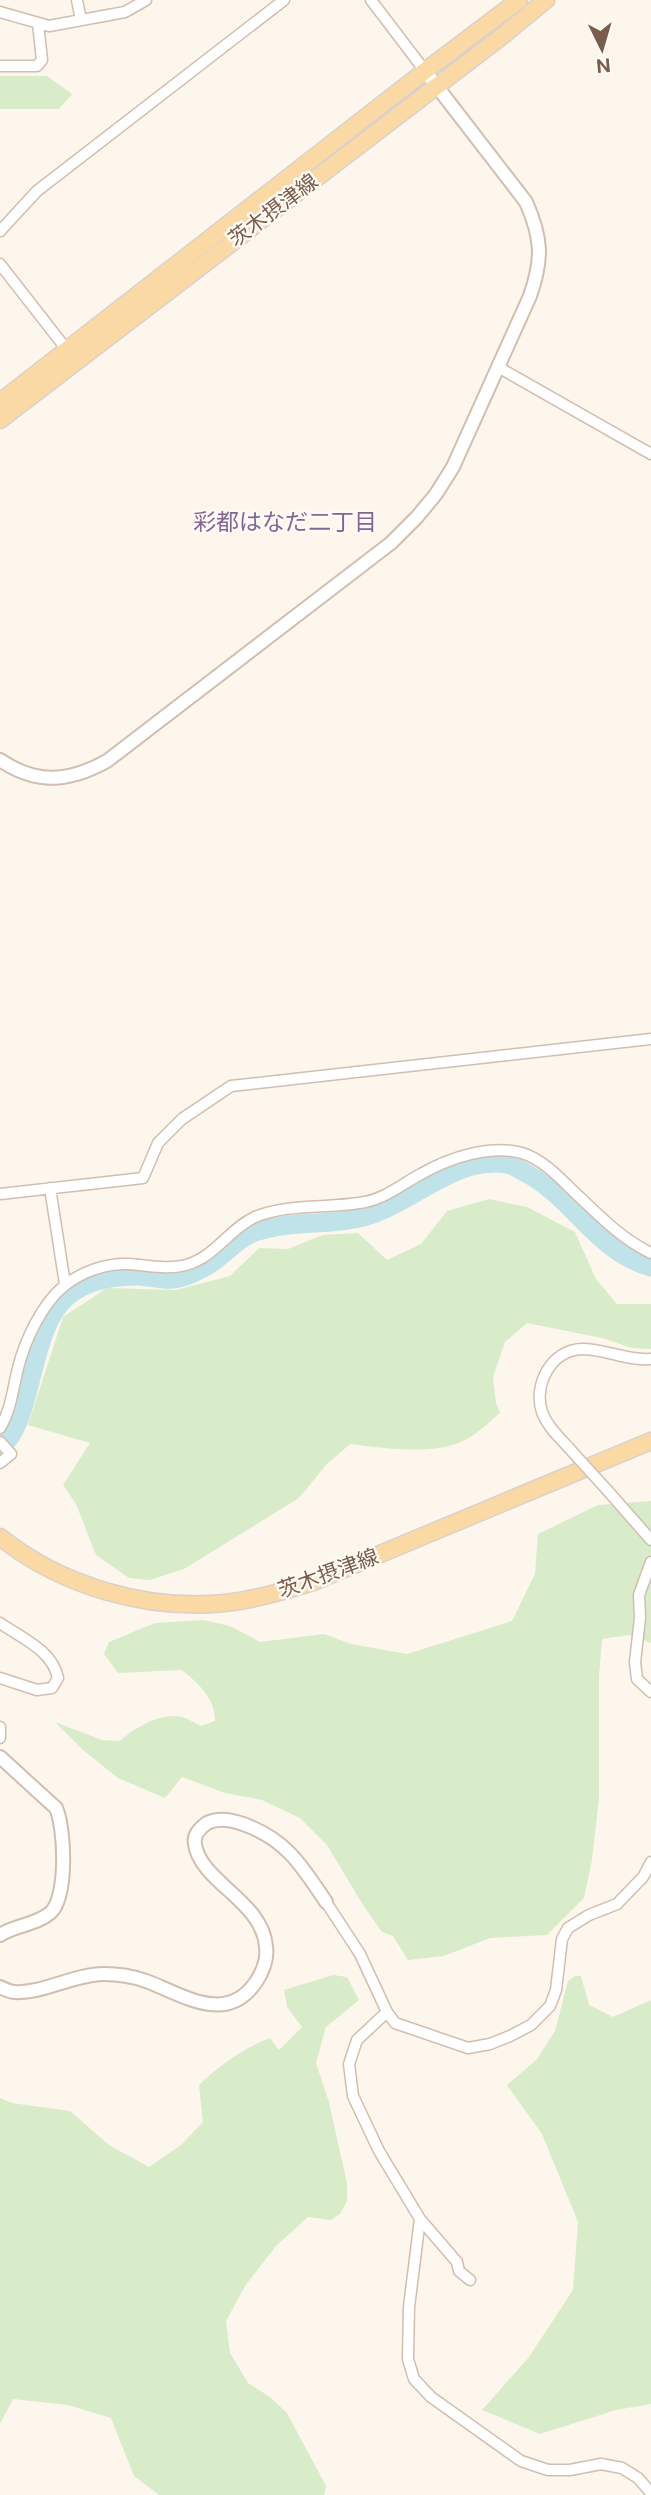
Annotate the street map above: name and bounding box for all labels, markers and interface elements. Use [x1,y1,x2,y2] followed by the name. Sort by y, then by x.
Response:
[567,14,637,84] north arrow
[595,54,612,78] text: N
[224,168,322,252] street label: 茨木摂津線
[193,508,377,535] district label: 彩都はなだ二丁目
[274,1543,382,1603] street label: 茨木摂津線

